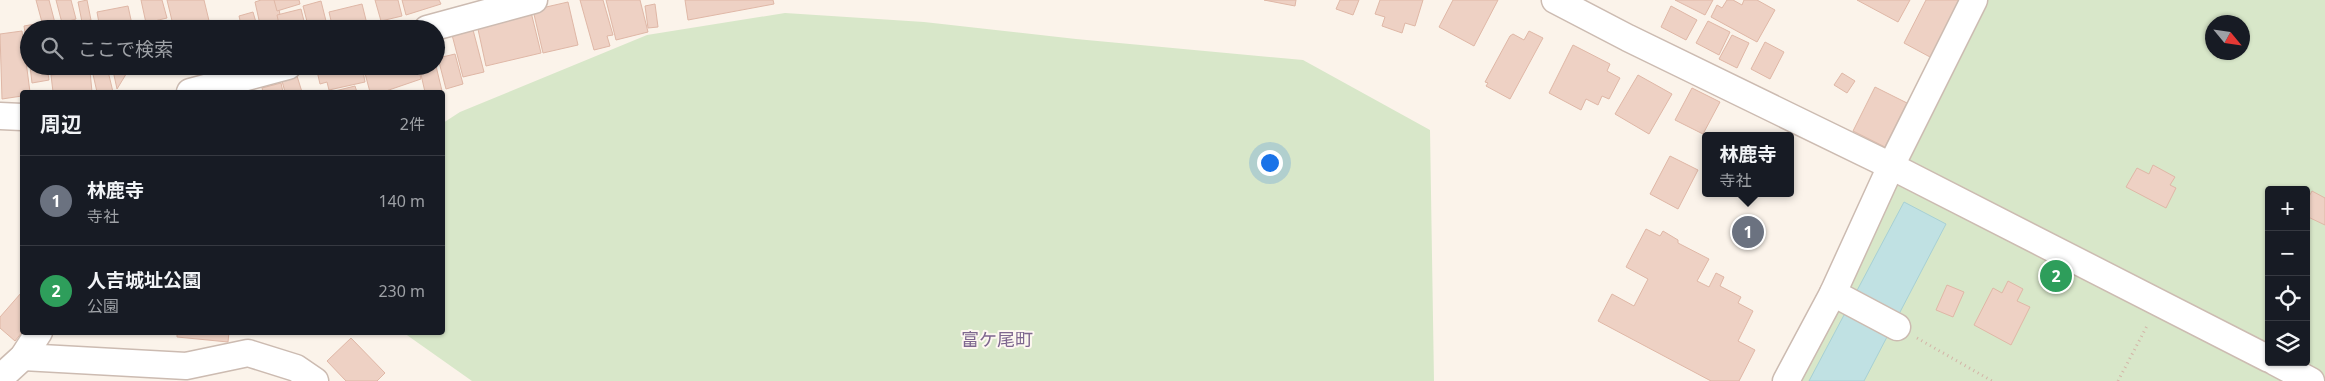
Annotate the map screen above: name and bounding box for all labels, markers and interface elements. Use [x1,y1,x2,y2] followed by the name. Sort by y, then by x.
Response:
[2205,15,2250,60] north arrow
[20,20,445,75] search box
[38,34,66,62] icon: search
[78,36,173,62] text: ここで検索
[40,110,82,138] text: 周辺
[400,113,425,135] text: 2件
[1702,132,1794,197] popup
[1719,141,1777,167] text: 林鹿寺
[1257,150,1283,176] your location
[1719,169,1752,191] text: 寺社
[87,177,144,203] text: 林鹿寺
[2265,186,2310,366] map controls
[2265,186,2310,231] button: +
[51,190,61,212] text: 1
[378,190,425,212] text: 140 m
[87,205,119,227] text: 寺社
[1732,213,1764,251] pin: 1
[2265,231,2310,276] button: −
[2040,257,2072,295] pin: 2
[87,267,201,293] text: 人吉城址公園
[2265,276,2310,321] button: locate
[51,280,61,302] text: 2
[378,280,425,302] text: 230 m
[87,295,119,317] text: 公園
[2265,321,2310,366] button: layers
[961,327,1033,351] district label: 富ケ尾町

